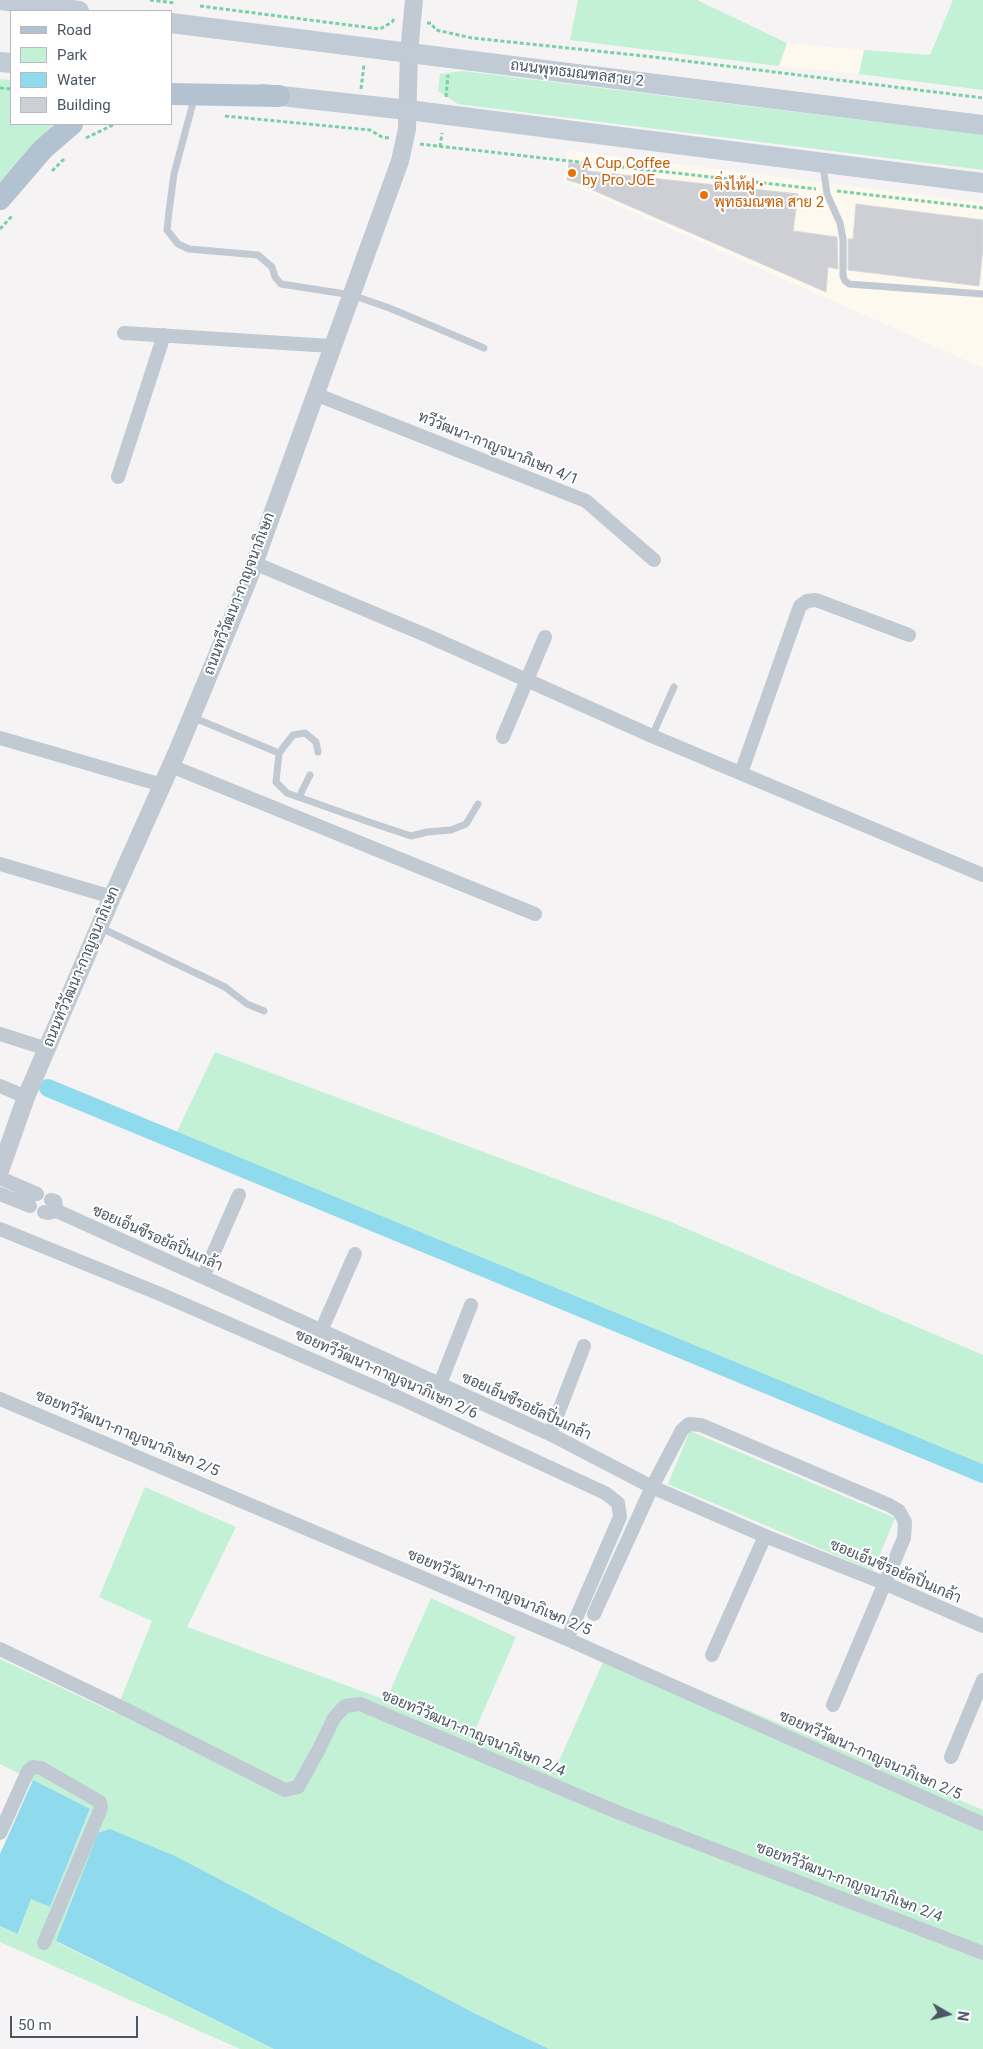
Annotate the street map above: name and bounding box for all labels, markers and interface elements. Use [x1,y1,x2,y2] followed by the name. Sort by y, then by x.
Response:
[10,10,172,125] legend
[57,21,91,39] text: Road
[57,46,87,64] text: Park
[509,57,645,91] street label: ถนนพุทธมณฑลสาย 2
[57,71,96,89] text: Water
[57,96,111,114] text: Building
[582,155,670,190] place label: A Cup Coffee by Pro JOE
[566,167,578,179] marker: A Cup Coffee by Pro JOE
[714,177,824,212] place label: ติ่งไท้ฝู • พุทธมณฑล สาย 2
[698,189,710,201] marker: ติ่งไท้ฝู • พุทธมณฑล สาย 2
[415,409,581,489] street label: ทวีวัฒนา-กาญจนาภิเษก 4/1
[201,510,279,678] street label: ถนนทวีวัฒนา-กาญจนาภิเษก
[40,884,124,1050] street label: ถนนทวีวัฒนา-กาญจนาภิเษก
[89,1202,225,1276] street label: ซอยเอ็นซีรอยัลปิ่นเกล้า
[292,1326,480,1424] street label: ซอยทวีวัฒนา-กาญจนาภิเษก 2/6
[458,1369,594,1445] street label: ซอยเอ็นซีรอยัลปิ่นเกล้า
[32,1387,222,1481] street label: ซอยทวีวัฒนา-กาญจนาภิเษก 2/5
[827,1536,963,1608] street label: ซอยเอ็นซีรอยัลปิ่นเกล้า
[404,1546,594,1640] street label: ซอยทวีวัฒนา-กาญจนาภิเษก 2/5
[378,1687,568,1781] street label: ซอยทวีวัฒนา-กาญจนาภิเษก 2/4
[776,1707,964,1805] street label: ซอยทวีวัฒนา-กาญจนาภิเษก 2/5
[753,1839,945,1927] street label: ซอยทวีวัฒนา-กาญจนาภิเษก 2/4
[923,1989,973,2039] north arrow
[12,2006,140,2038] scale bar
[954,2010,971,2022] text: N
[18,2016,52,2034] text: 50 m

